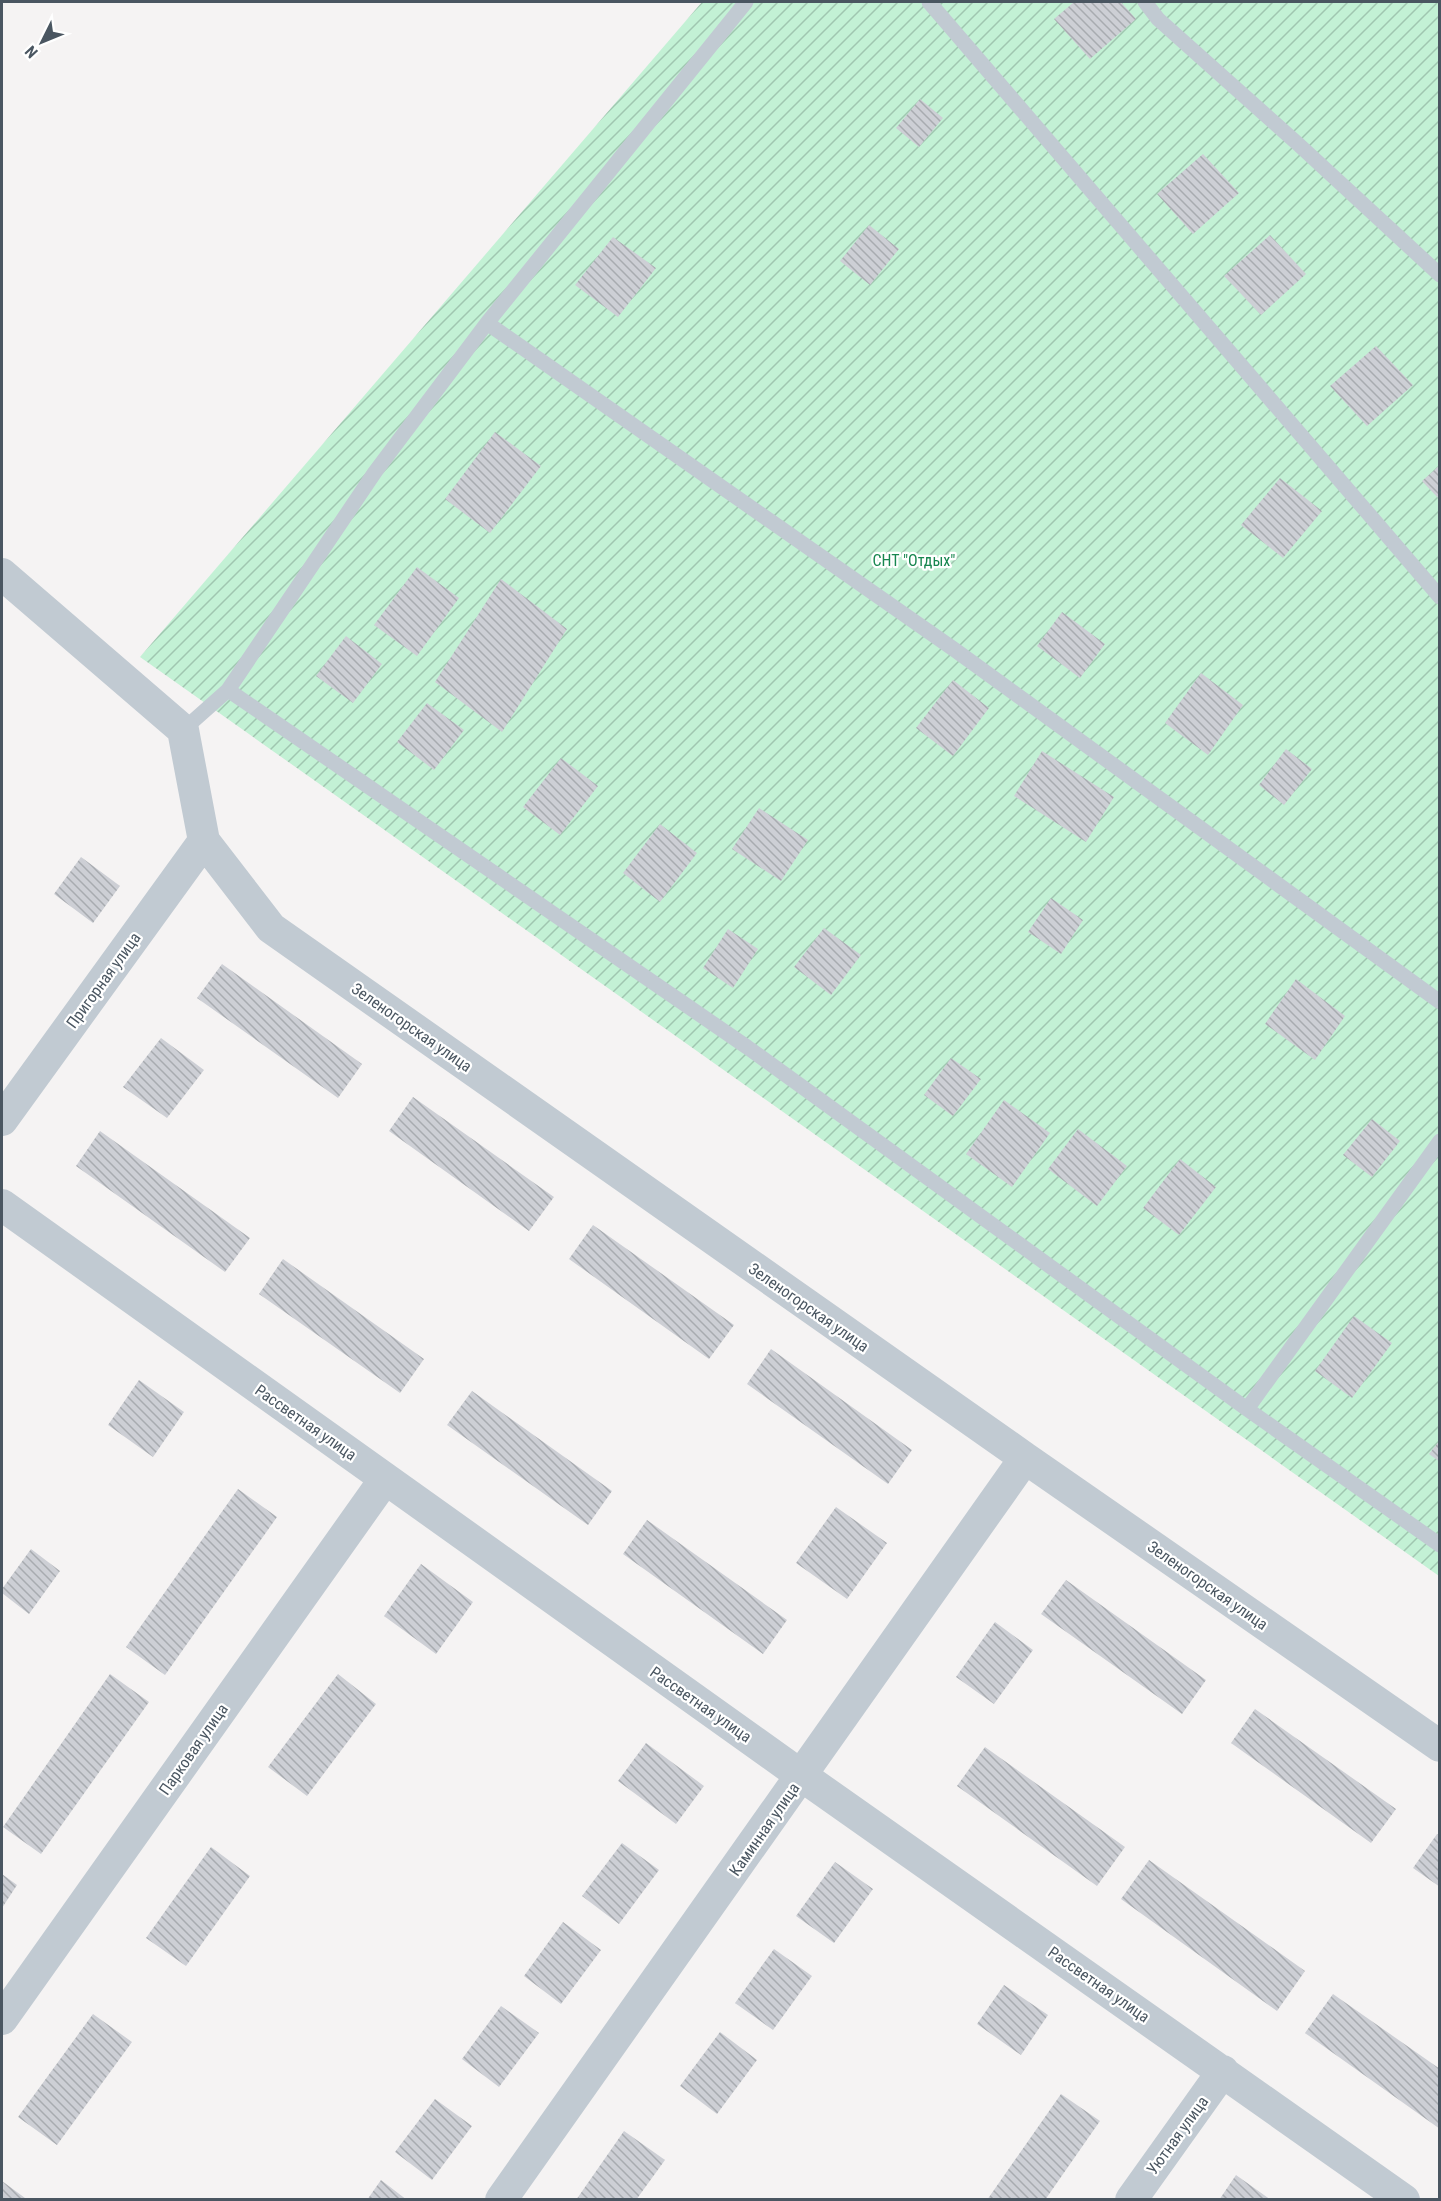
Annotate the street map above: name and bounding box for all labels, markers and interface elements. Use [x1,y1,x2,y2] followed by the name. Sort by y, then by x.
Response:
[12,12,72,72] north arrow
[21,42,42,62] text: N
[873,551,955,570] park label: СНТ "Отдых"
[62,929,144,1032] street label: Пригорная улица
[348,979,475,1076] street label: Зеленогорская улица
[745,1259,872,1356] street label: Зеленогорская улица
[251,1380,360,1464] street label: Рассветная улица
[1144,1537,1271,1634] street label: Зеленогорская улица
[646,1662,755,1746] street label: Рассветная улица
[155,1700,232,1799] street label: Парковая улица
[725,1779,804,1879] street label: Каминная улица
[1044,1942,1153,2026] street label: Рассветная улица
[1143,2093,1212,2178] street label: Уютная улица

